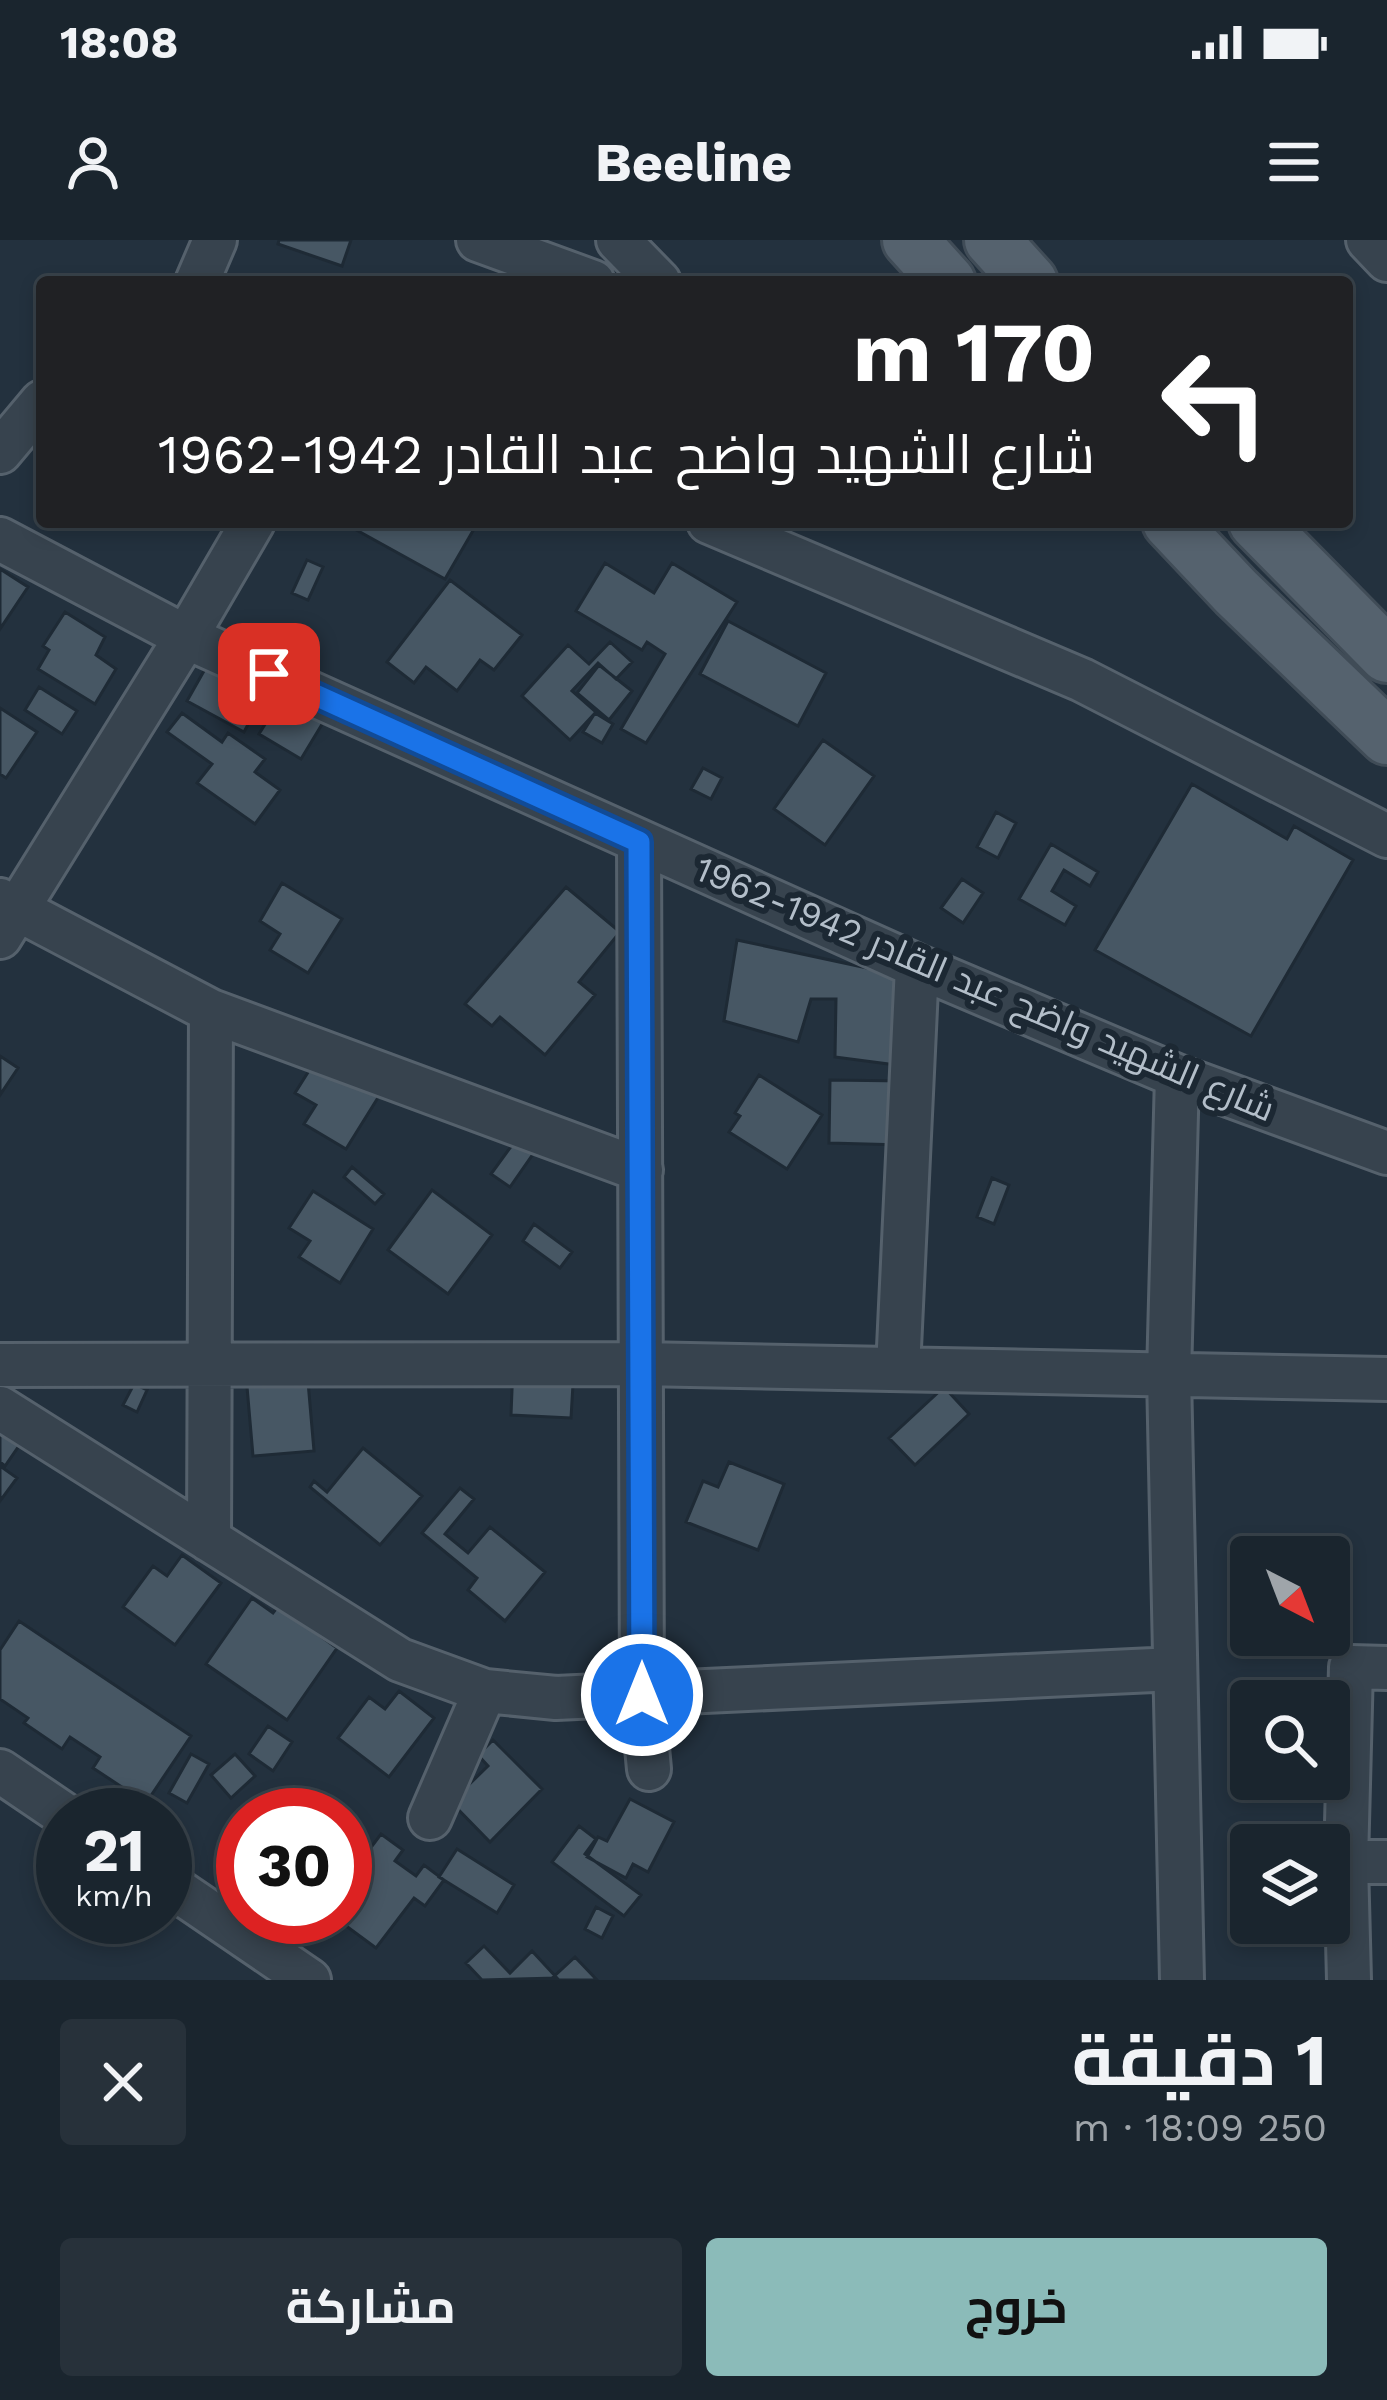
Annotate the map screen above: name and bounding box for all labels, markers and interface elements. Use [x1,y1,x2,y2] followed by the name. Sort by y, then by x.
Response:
[60,16,178,69] text: 18:08
[60,129,126,195] icon: person
[1261,129,1327,195] icon: menu
[595,131,792,194] text: Beeline
[853,303,1095,401] text: 170 m
[1137,324,1293,480] icon: left
[158,423,1095,486] text: شارع الشهيد واضح عبد القادر 1942-1962
[218,623,320,725] pin
[236,641,302,707] icon: arrive
[688,848,1281,1133] street label: شارع الشهيد واضح عبد القادر 1942-1962
[1230,1536,1350,1656] north arrow
[1230,1536,1350,1944] map controls
[579,1632,705,1758] position arrow
[1230,1680,1350,1800] button: search
[216,1788,372,1944] speed limit sign: 30
[83,1815,145,1886] text: 21
[1230,1824,1350,1944] button: layers
[75,1878,153,1913] text: km/h
[1072,2018,1327,2102] text: 1 دقيقة
[60,2019,186,2145] button: close
[1073,2105,1327,2150] text: 250 m · 18:09
[60,2238,682,2376] button: مشاركة
[706,2238,1327,2376] button: خروج

